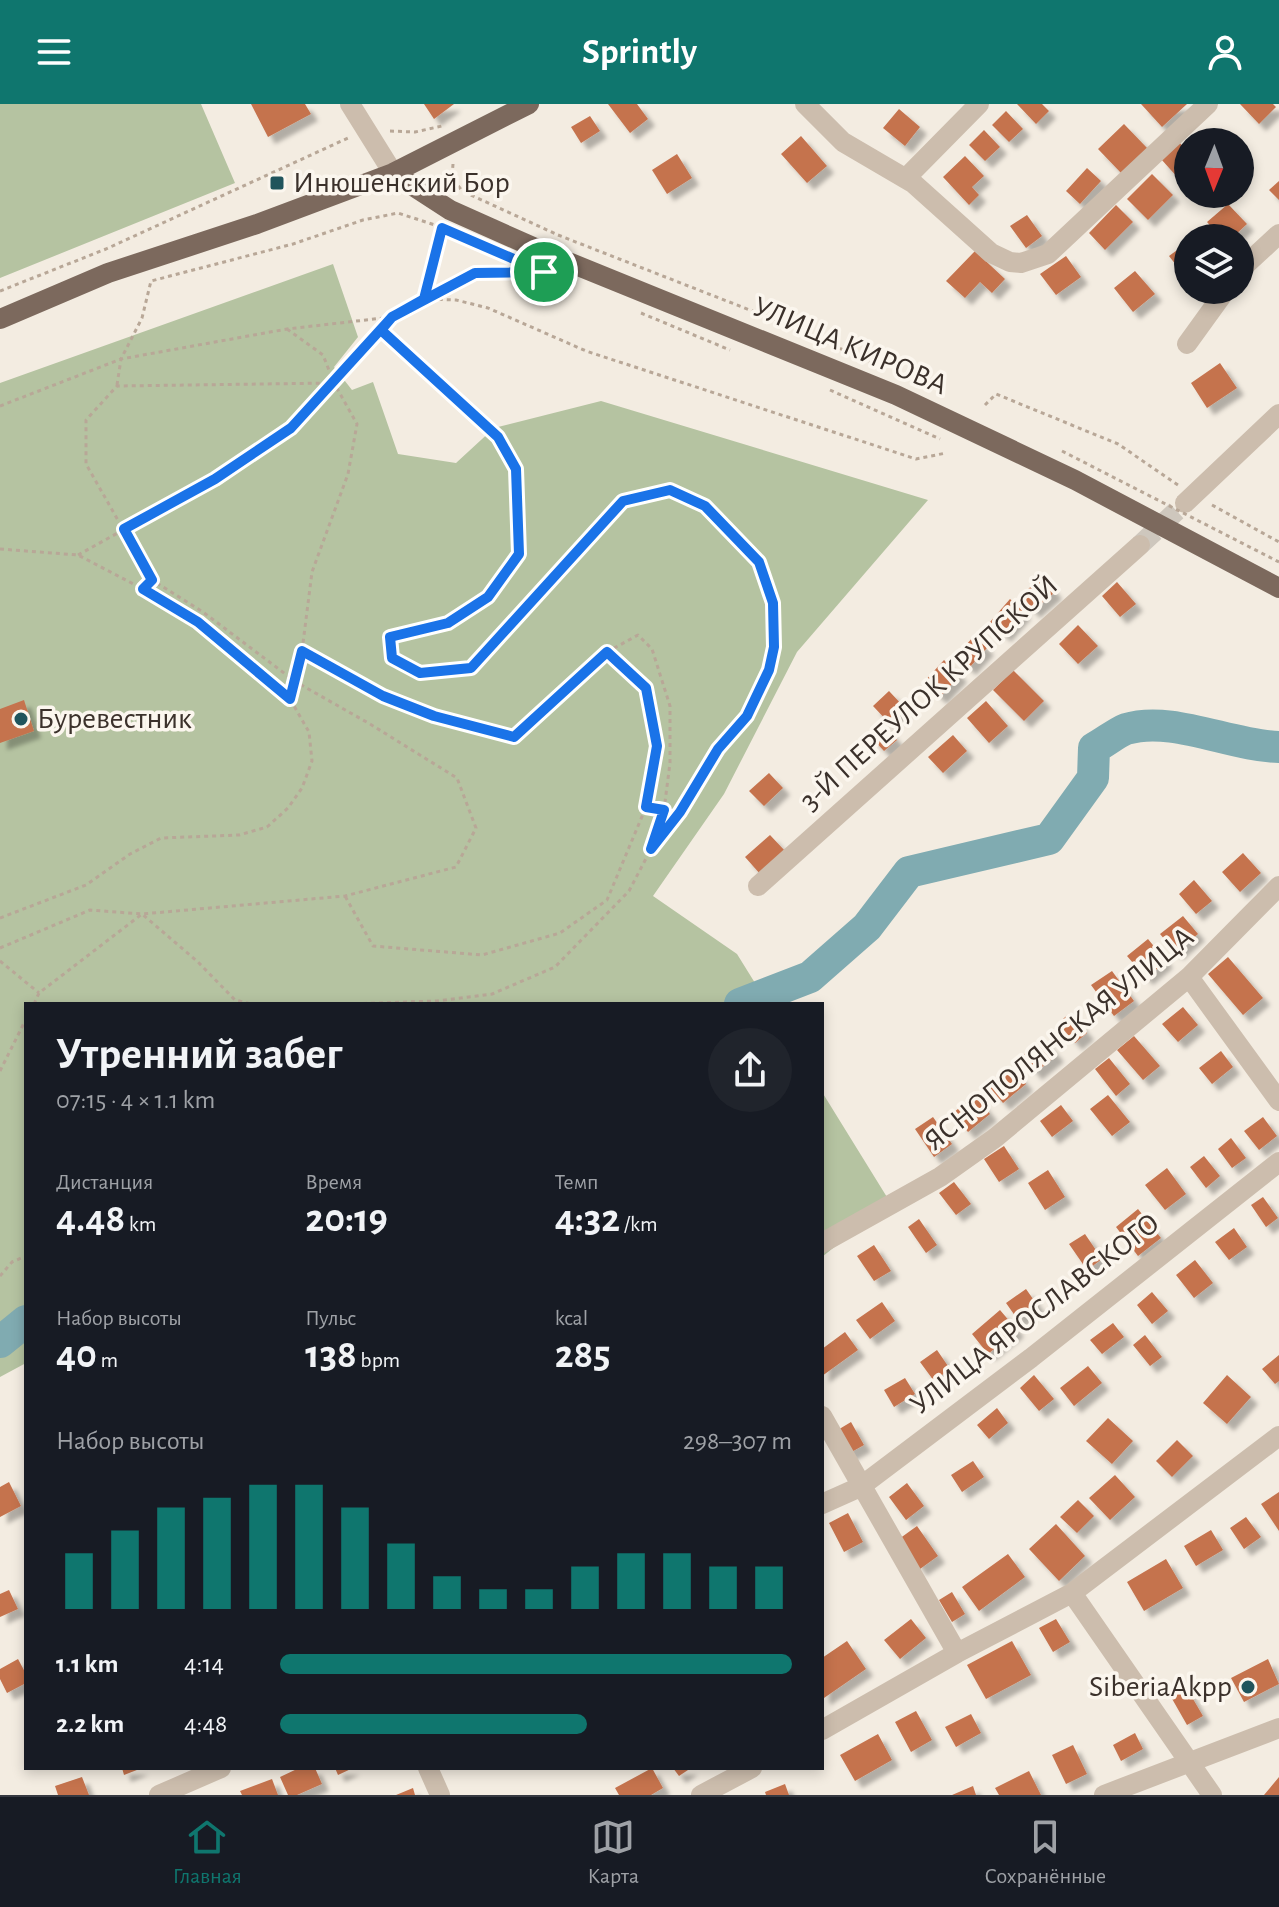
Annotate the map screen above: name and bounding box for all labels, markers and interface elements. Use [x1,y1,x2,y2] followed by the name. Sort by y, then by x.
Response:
[32,30,76,74] icon: menu
[1203,30,1247,74] icon: person
[582,34,697,70] text: Sprintly
[1174,128,1254,208] north arrow
[1174,128,1254,304] map controls
[293,168,510,198] place label: Инюшенский Бор
[268,174,286,192] marker: Инюшенский Бор
[1174,224,1254,304] button: layers
[510,238,578,306] pin
[522,250,566,294] icon: arrive
[748,292,952,400] street label: УЛИЦА КИРОВА
[794,569,1063,816] street label: 3-Й ПЕРЕУЛОК КРУПСКОЙ
[37,704,192,734] place label: Буревестник
[12,710,30,728] marker: Буревестник
[919,922,1199,1156] street label: ЯСНОПОЛЯНСКАЯ УЛИЦА
[708,1028,792,1112] button: share
[56,1033,342,1077] text: Утренний забег
[56,1087,215,1113] text: 07:15 · 4 × 1.1 km
[56,1171,153,1193] text: Дистанция
[305,1171,362,1193] text: Время
[555,1171,598,1193] text: Темп
[56,1199,125,1239] text: 4.48
[305,1199,388,1239] text: 20:19
[555,1199,620,1239] text: 4:32
[905,1208,1165,1420] street label: УЛИЦА ЯРОСЛАВСКОГО
[125,1213,156,1235] text: km
[620,1213,658,1235] text: /km
[56,1307,182,1329] text: Набор высоты
[305,1307,356,1329] text: Пульс
[555,1307,588,1329] text: kcal
[56,1335,97,1375] text: 40
[305,1335,357,1375] text: 138
[555,1335,611,1375] text: 285
[97,1349,118,1371] text: m
[357,1349,400,1371] text: bpm
[56,1428,205,1454] text: Набор высоты
[683,1428,792,1454] text: 298–307 m
[56,1651,118,1677] text: 1.1 km
[184,1651,224,1677] text: 4:14
[1089,1672,1232,1702] place label: SiberiaAkpp
[1239,1678,1257,1696] marker: SiberiaAkpp
[56,1711,124,1737] text: 2.2 km
[184,1711,227,1737] text: 4:48
[173,1815,242,1889] tab: Главная
[587,1815,639,1889] tab: Карта
[985,1815,1106,1889] tab: Сохранённые

